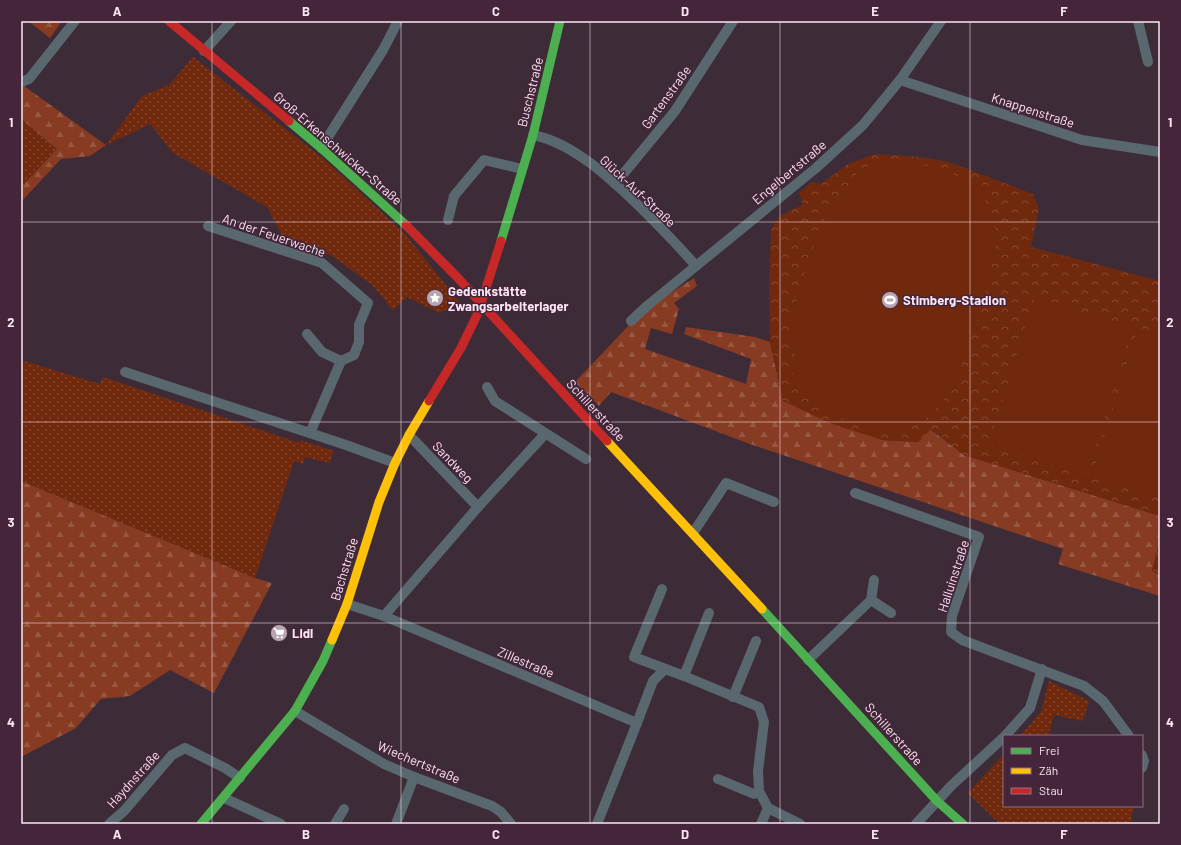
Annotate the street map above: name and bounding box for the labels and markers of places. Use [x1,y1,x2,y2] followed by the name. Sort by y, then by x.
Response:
[448,283,569,314] place label: Gedenkstätte Zwangsarbeiterlager
[425,288,445,308] place icon: Gedenkstätte Zwangsarbeiterlager
[880,290,900,310] sports icon: Stimberg-Stadion
[903,292,1006,308] place label: Stimberg-Stadion
[269,623,289,643] supermarket icon: Lidl
[292,625,313,641] place label: Lidl

